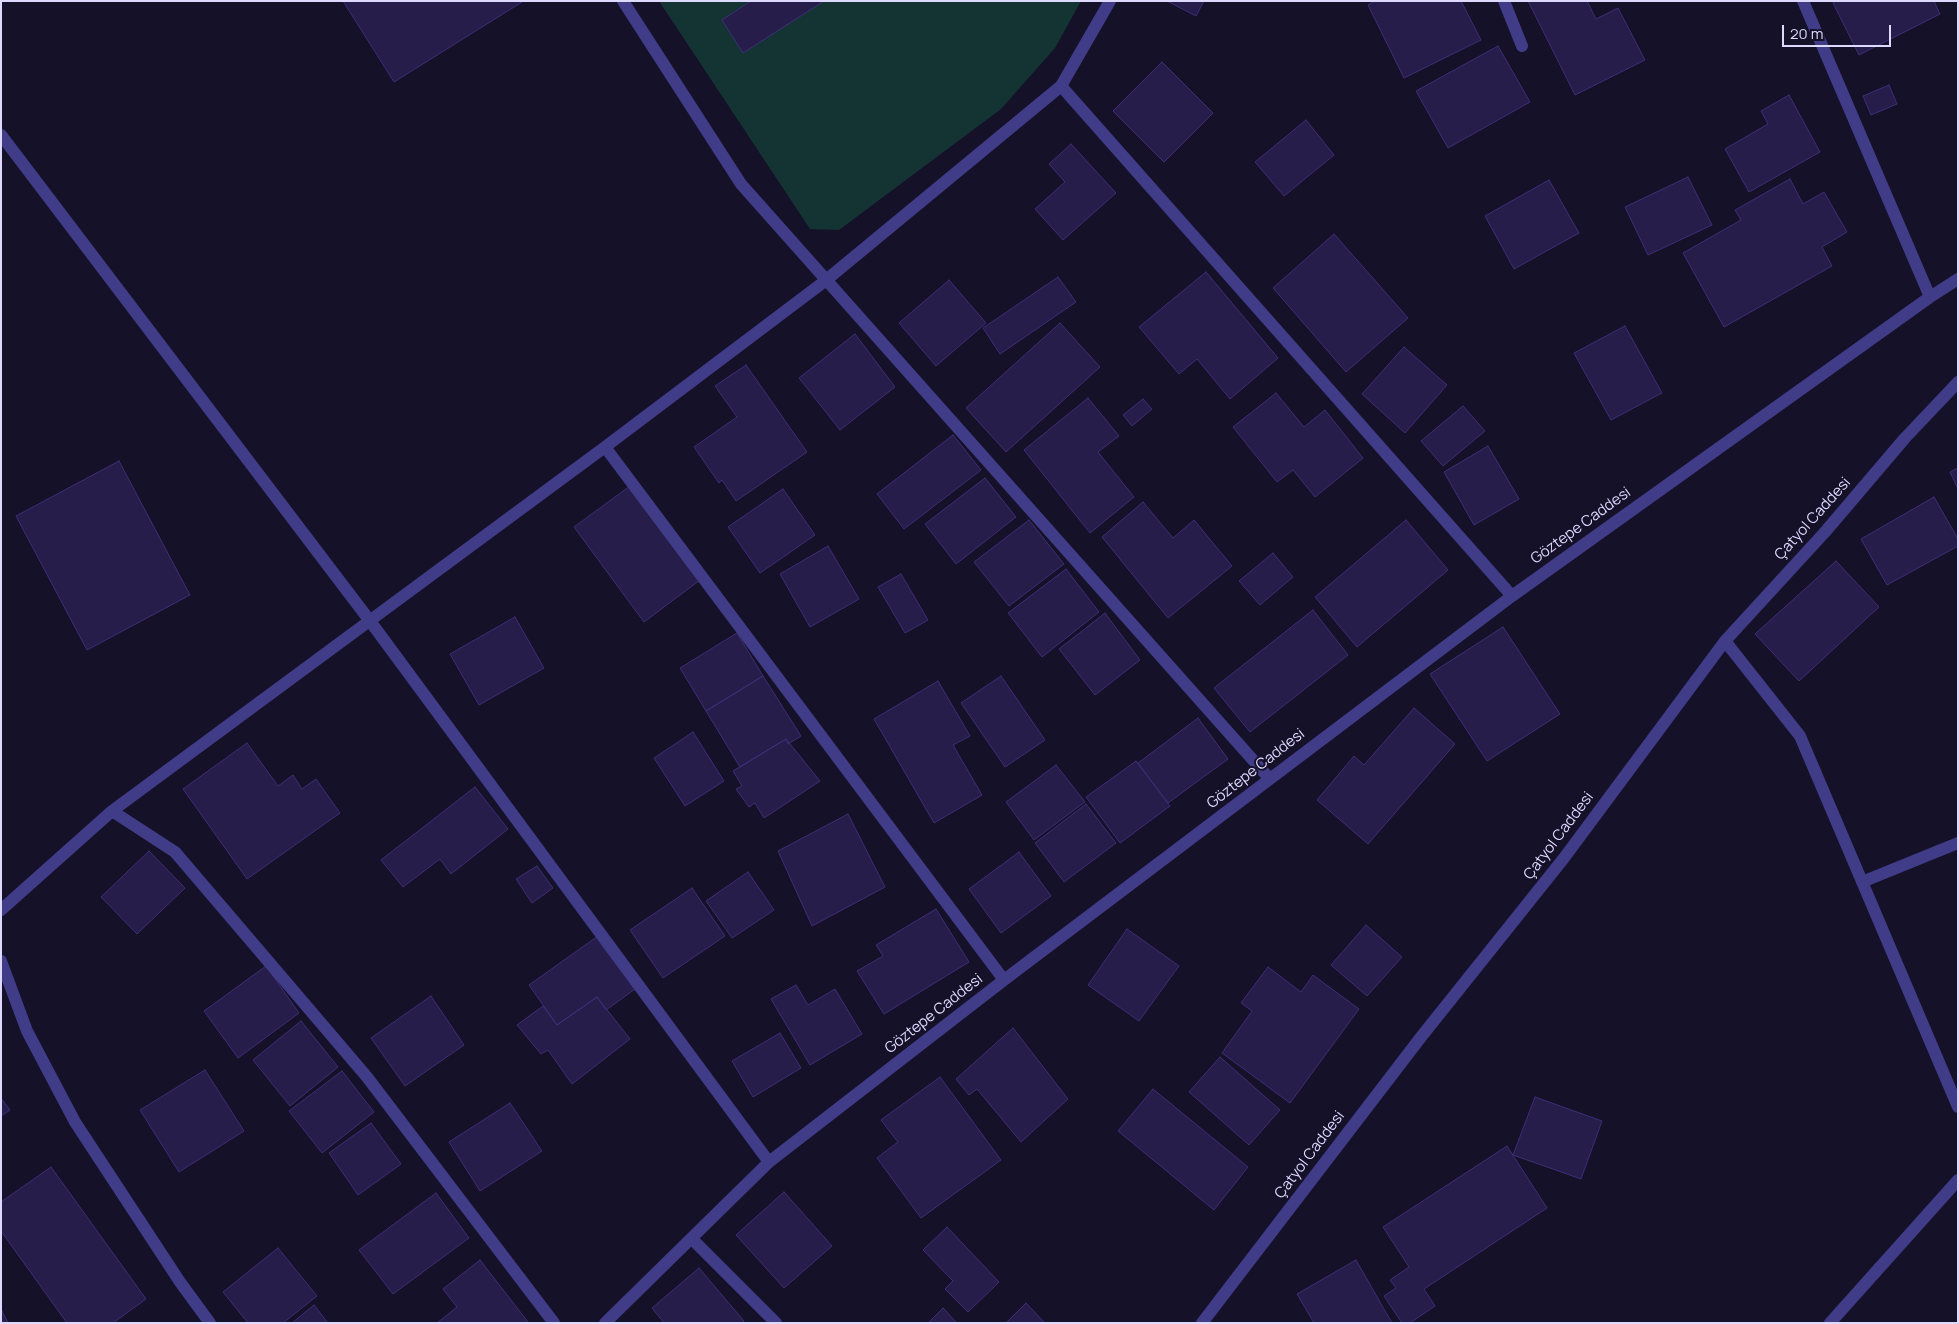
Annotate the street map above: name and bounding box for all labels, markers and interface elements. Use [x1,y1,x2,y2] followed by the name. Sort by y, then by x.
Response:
[1784,15,1893,47] scale bar
[1790,23,1823,44] text: 20 m
[1771,474,1855,564] street label: Çatyol Caddesi
[1528,484,1634,568] street label: Göztepe Caddesi
[1204,725,1308,813] street label: Göztepe Caddesi
[1520,789,1598,883] street label: Çatyol Caddesi
[882,970,986,1058] street label: Göztepe Caddesi
[1271,1108,1349,1202] street label: Çatyol Caddesi

